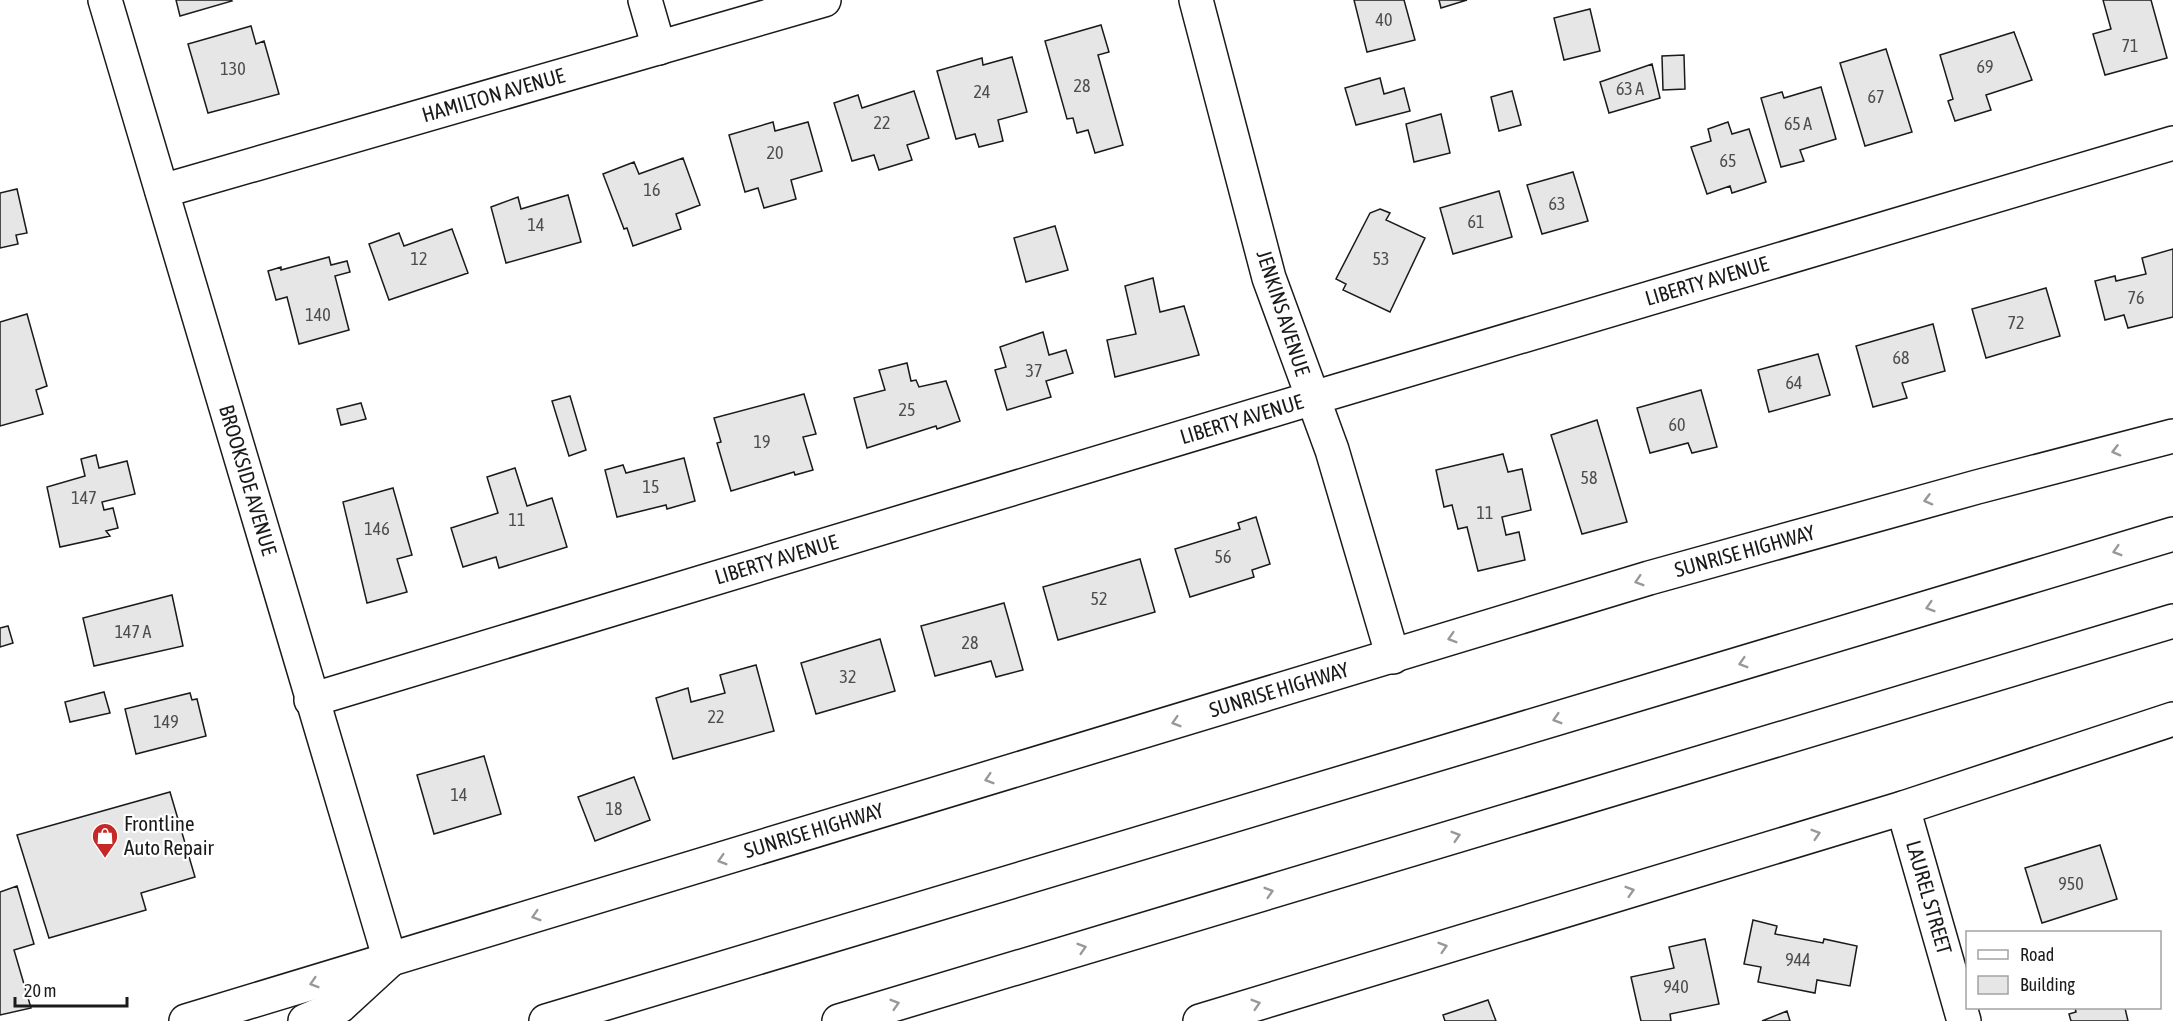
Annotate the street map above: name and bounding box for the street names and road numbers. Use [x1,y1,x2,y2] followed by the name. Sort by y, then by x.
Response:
[419,62,567,126] street label: HAMILTON AVENUE
[1252,247,1316,379] street label: JENKINS AVENUE
[1642,251,1771,310] street label: LIBERTY AVENUE
[1177,389,1306,448] street label: LIBERTY AVENUE
[215,402,282,558] street label: BROOKSIDE AVENUE
[1672,519,1818,581] street label: SUNRISE HIGHWAY
[712,529,840,589] street label: LIBERTY AVENUE
[1206,656,1352,722] street label: SUNRISE HIGHWAY
[741,797,887,862] street label: SUNRISE HIGHWAY
[1902,838,1957,957] street label: LAUREL STREET

